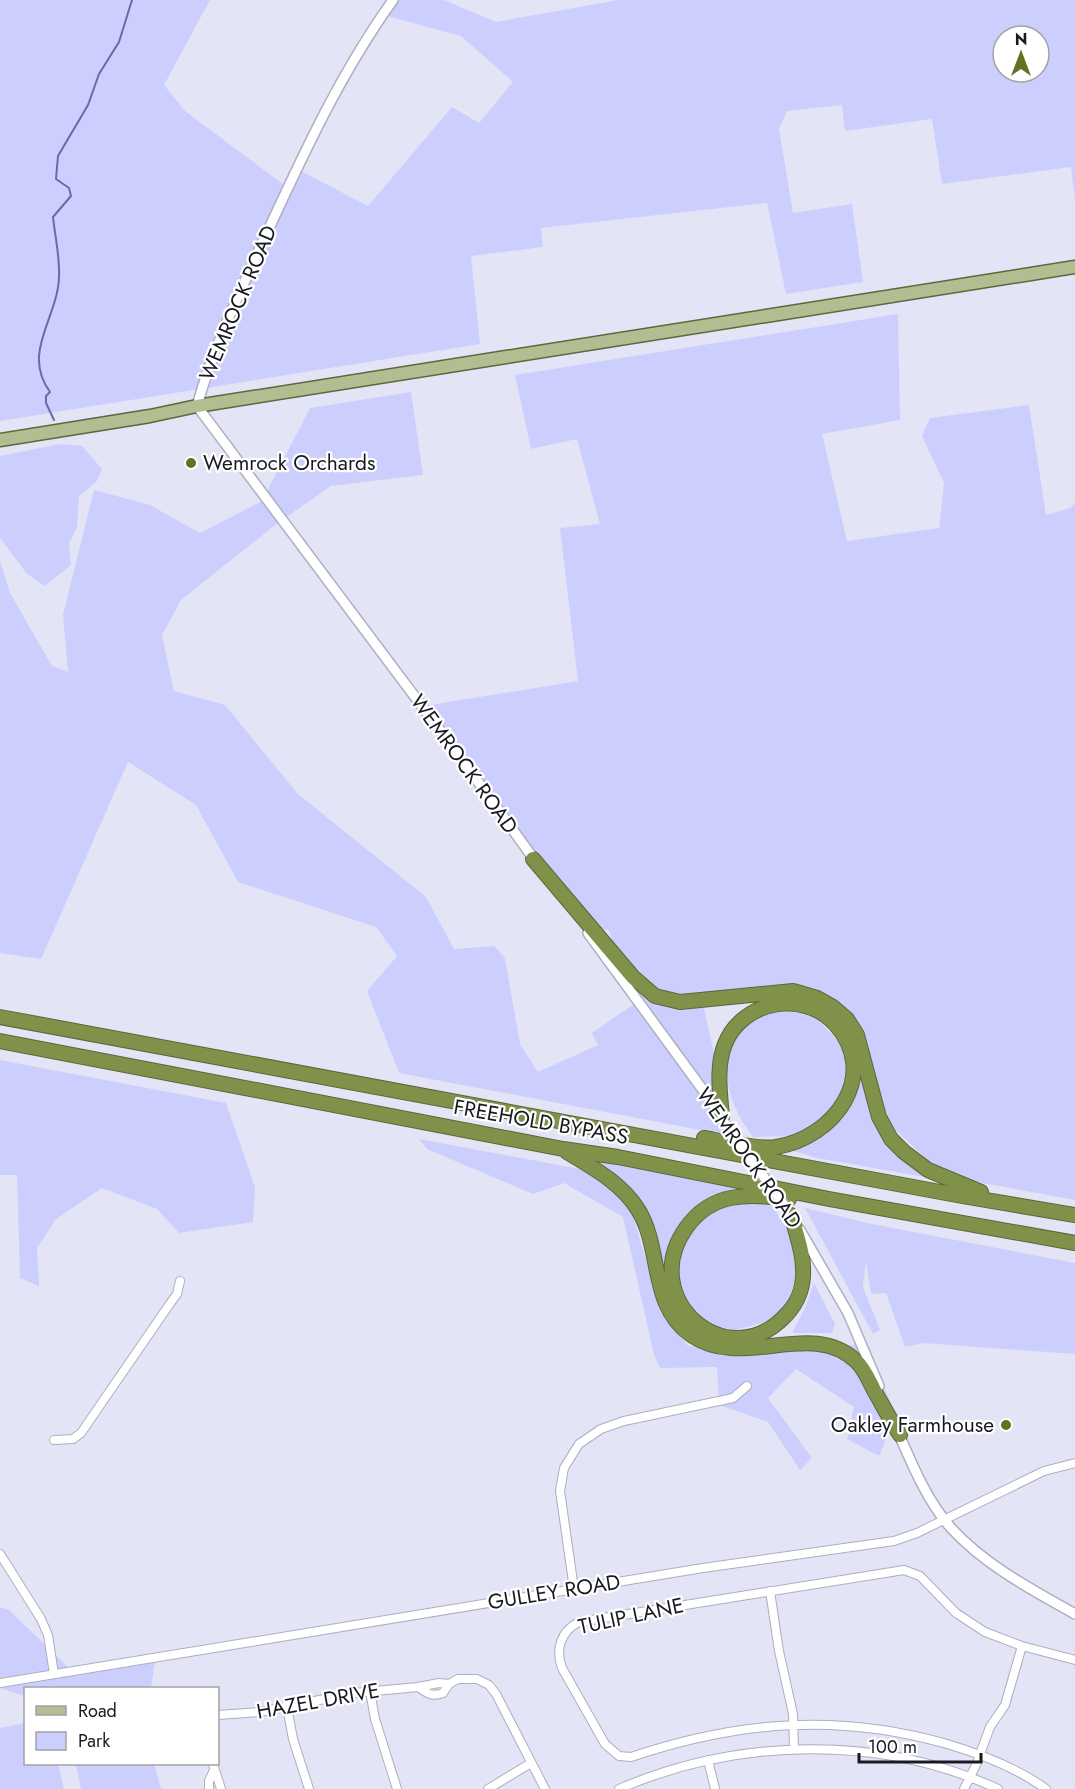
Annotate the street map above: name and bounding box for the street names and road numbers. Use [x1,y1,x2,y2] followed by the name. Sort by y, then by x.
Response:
[192,221,284,385] street label: WEMROCK ROAD
[403,688,525,840] street label: WEMROCK ROAD
[689,1081,809,1235] street label: WEMROCK ROAD
[451,1092,631,1152] street label: FREEHOLD BYPASS
[486,1567,622,1617] street label: GULLEY ROAD
[576,1590,686,1642] street label: TULIP LANE
[254,1675,382,1727] street label: HAZEL DRIVE

